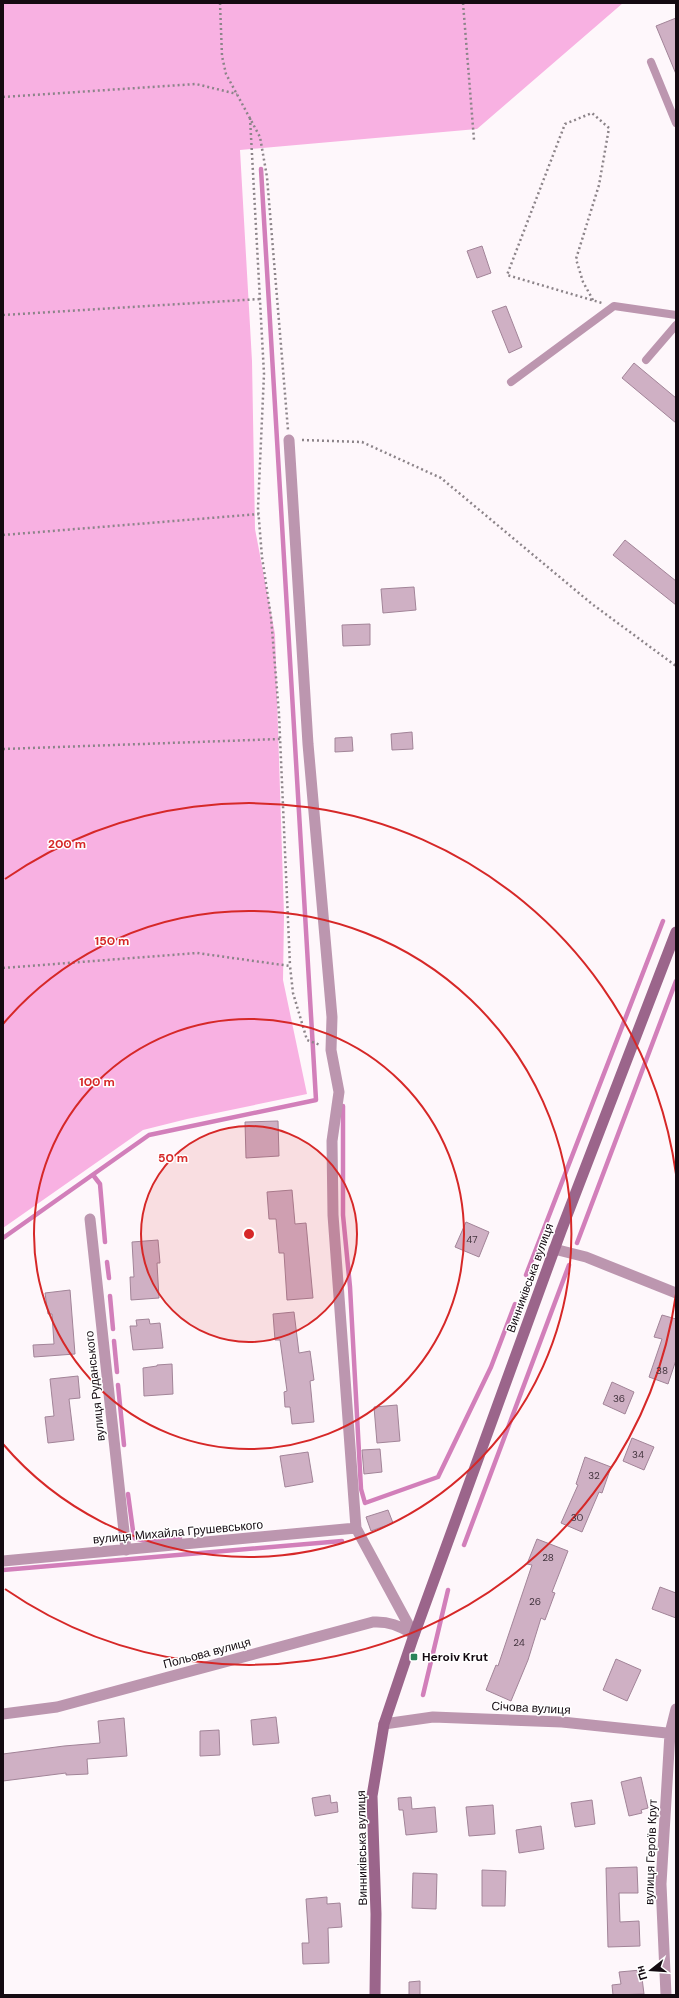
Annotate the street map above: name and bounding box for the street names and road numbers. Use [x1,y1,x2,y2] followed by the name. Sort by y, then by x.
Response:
[503,1221,557,1335] street label: Винниківська вулиця
[81,1330,109,1442] street label: вулиця Руданського
[92,1517,264,1547] street label: вулиця Михайла Грушевського
[161,1634,253,1672] street label: Польова вулиця
[491,1698,571,1718] street label: Січова вулиця
[353,1790,371,1906] street label: Винниківська вулиця
[641,1798,661,1905] street label: вулиця Героїв Крут

